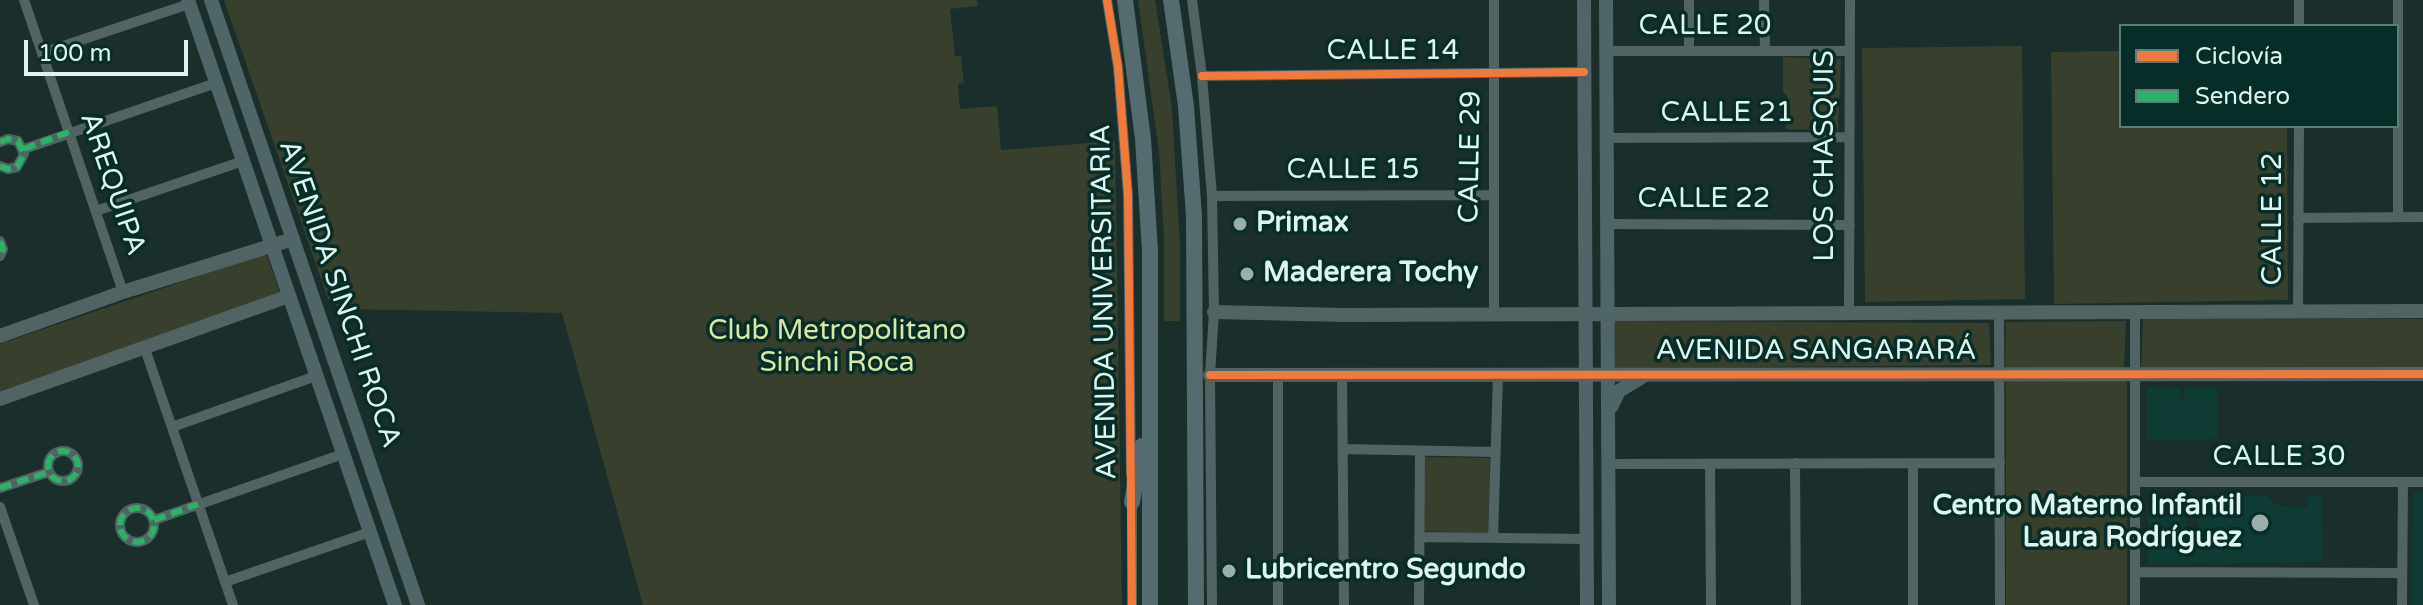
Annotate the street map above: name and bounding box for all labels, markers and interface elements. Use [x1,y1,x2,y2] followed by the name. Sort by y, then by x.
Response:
[1639,10,1771,44] street label: CALLE 20
[28,24,192,74] scale bar
[2119,24,2399,128] legend
[1327,35,1459,69] street label: CALLE 14
[38,39,112,68] text: 100 m
[2195,42,2283,71] text: Ciclovía
[1809,50,1843,262] street label: LOS CHASQUIS
[2195,82,2290,111] text: Sendero
[1453,90,1489,224] street label: CALLE 29
[1661,97,1793,131] street label: CALLE 21
[72,108,152,260] street label: AREQUIPA
[1085,124,1125,480] street label: AVENIDA UNIVERSITARIA
[271,136,407,452] street label: AVENIDA SINCHI ROCA
[2257,153,2291,285] street label: CALLE 12
[1287,154,1419,188] street label: CALLE 15
[1638,183,1770,217] street label: CALLE 22
[1256,207,1349,241] place label: Primax
[1231,215,1249,233] marker: Primax
[1263,257,1478,291] place label: Maderera Tochy
[1238,265,1256,283] marker: Maderera Tochy
[708,315,966,381] park label: Club Metropolitano Sinchi Roca
[1656,335,1976,369] street label: AVENIDA SANGARARÁ
[2213,441,2345,475] street label: CALLE 30
[1933,490,2242,556] place label: Centro Materno Infantil Laura Rodríguez
[2249,512,2271,534] marker: Centro Materno Infantil Laura Rodríguez
[1245,554,1526,588] place label: Lubricentro Segundo
[1220,562,1238,580] marker: Lubricentro Segundo

